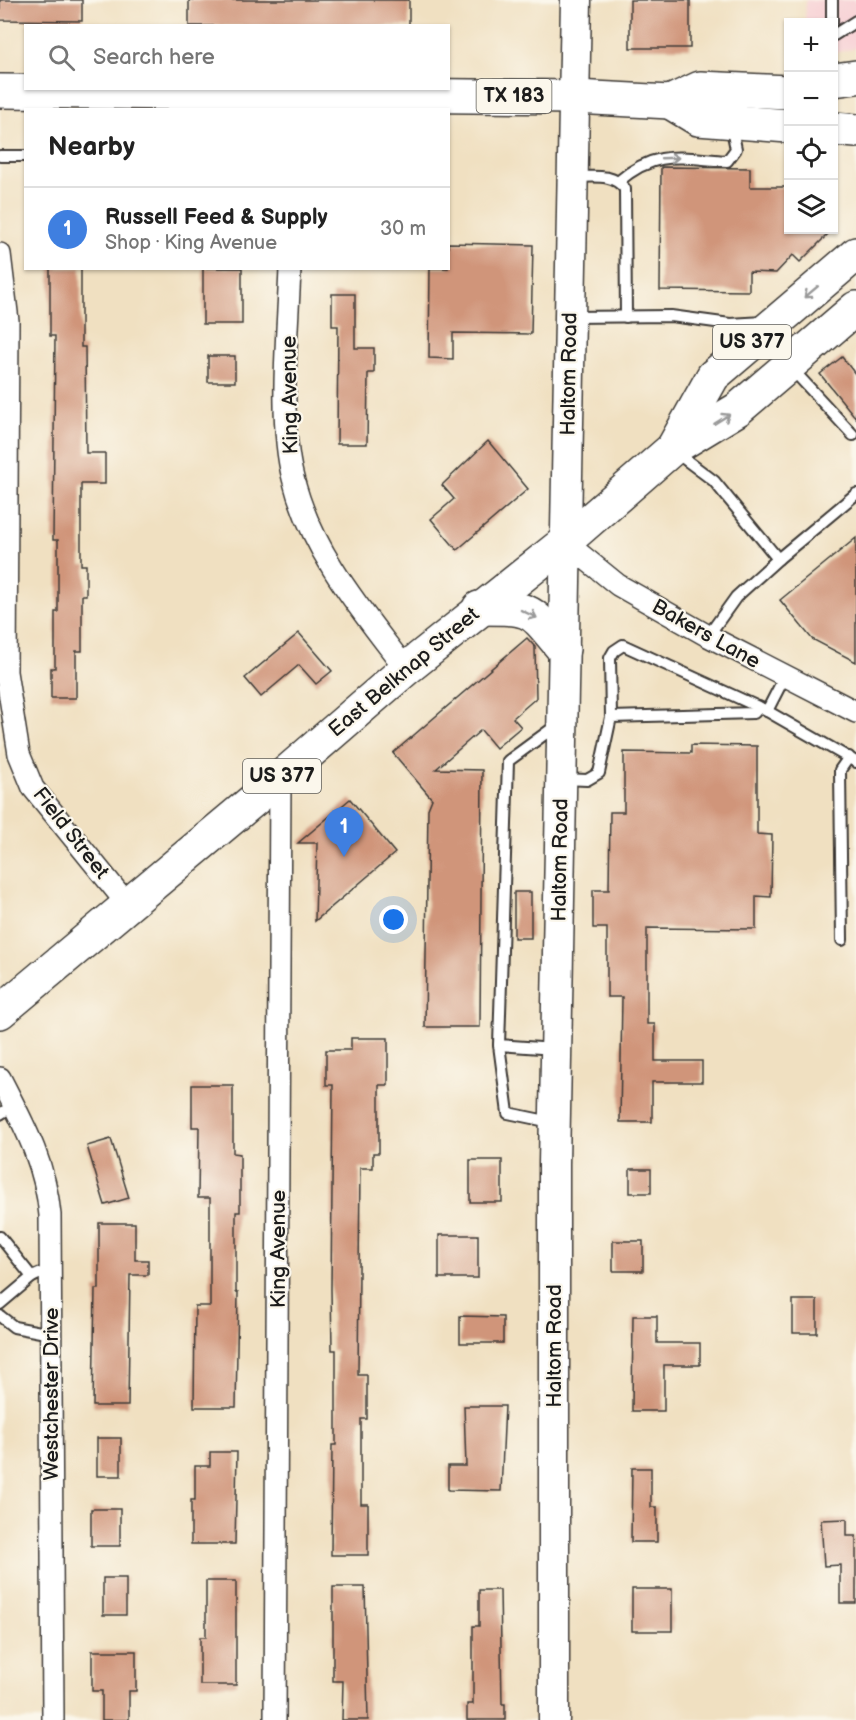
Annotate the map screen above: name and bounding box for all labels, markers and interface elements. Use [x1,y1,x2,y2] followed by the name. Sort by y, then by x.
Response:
[784,18,838,234] map controls
[784,18,838,72] button: +
[24,24,450,90] search box
[45,41,78,74] icon: search
[93,44,215,71] text: Search here
[784,72,838,126] button: −
[476,79,552,113] road number: TX 183
[784,126,838,180] button: locate
[48,132,135,163] text: Nearby
[660,152,680,164] one-way arrow
[784,180,838,234] button: layers
[105,204,328,231] text: Russell Feed & Supply
[63,217,72,241] text: 1
[380,217,426,241] text: 30 m
[105,231,277,255] text: Shop · King Avenue
[803,285,819,298] one-way arrow
[555,312,583,436] street label: Haltom Road
[713,325,791,359] road number: US 377
[276,336,304,454] street label: King Avenue
[713,412,730,424] one-way arrow
[647,594,765,674] street label: Bakers Lane
[324,601,485,742] street label: East Belknap Street
[520,608,538,620] one-way arrow
[243,759,321,793] road number: US 377
[27,782,115,884] street label: Field Street
[546,798,574,922] street label: Haltom Road
[324,808,364,857] pin: 1
[379,905,408,934] your location
[266,1190,291,1308] street label: King Avenue
[542,1284,567,1408] street label: Haltom Road
[39,1307,64,1481] street label: Westchester Drive

